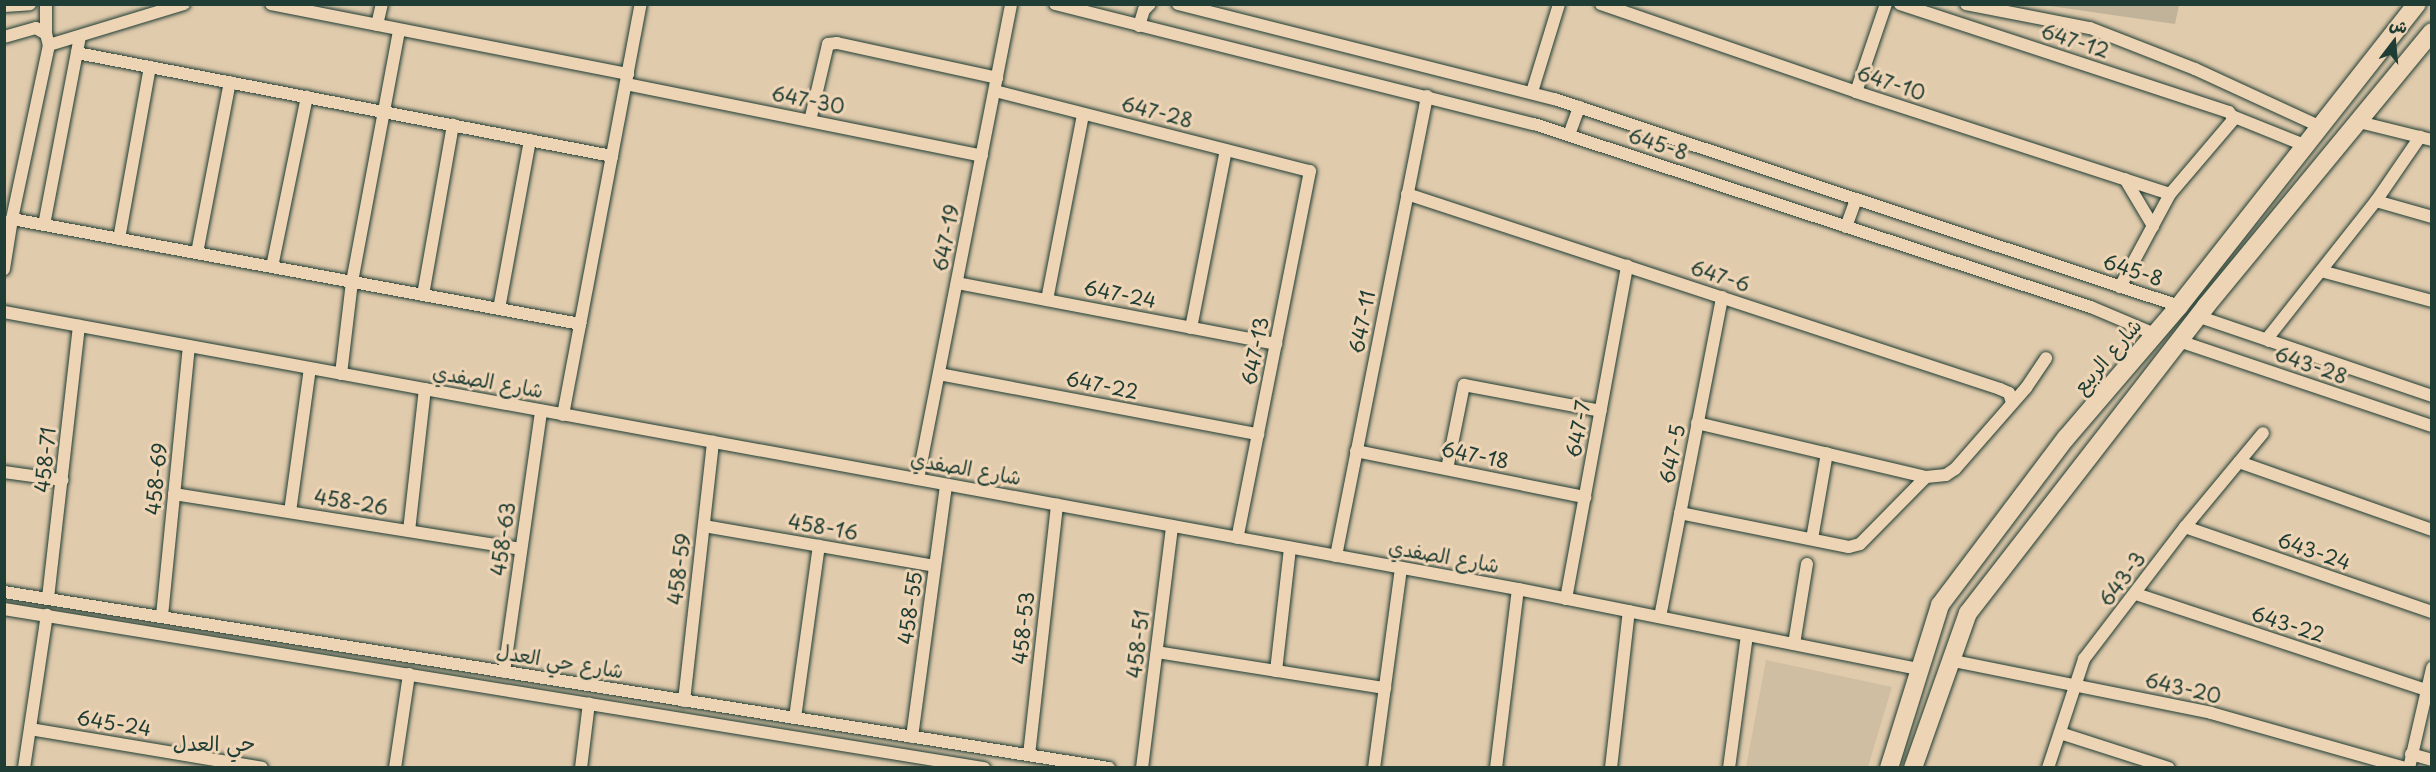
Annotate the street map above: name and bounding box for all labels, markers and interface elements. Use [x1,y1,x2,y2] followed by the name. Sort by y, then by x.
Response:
[2387,11,2411,39] text: ش
[2364,12,2424,72] north arrow
[2038,19,2112,63] street label: 647-12
[1854,61,1928,105] street label: 647-10
[769,81,847,119] street label: 647-30
[1119,92,1195,132] street label: 647-28
[1625,123,1691,165] street label: 645-8
[928,202,964,274] street label: 647-19
[2100,249,2166,291] street label: 645-8
[1687,255,1753,297] street label: 647-6
[1082,275,1158,313] street label: 647-24
[1344,288,1380,356] street label: 647-11
[2068,313,2146,399] street label: شارع الربيع
[1237,315,1273,387] street label: 647-13
[2271,341,2351,389] street label: 643-28
[431,359,545,403] street label: شارع الصفدي
[1064,366,1140,404] street label: 647-22
[1561,398,1595,460] street label: 647-7
[1654,422,1690,486] street label: 647-5
[30,426,60,494] street label: 458-71
[1439,437,1511,473] street label: 647-18
[140,442,172,516] street label: 458-69
[909,446,1023,490] street label: شارع الصفدي
[312,484,390,520] street label: 458-26
[486,500,520,578] street label: 458-63
[786,509,860,545] street label: 458-16
[2274,527,2354,575] street label: 643-24
[663,531,695,607] street label: 458-59
[1387,534,1501,578] street label: شارع الصفدي
[2094,547,2150,611] street label: 643-3
[893,570,927,646] street label: 458-55
[1007,590,1039,666] street label: 458-53
[2248,601,2328,647] street label: 643-22
[1122,608,1154,680] street label: 458-51
[495,639,625,683] street label: شارع حي العدل
[2143,668,2223,708] street label: 643-20
[75,705,153,741] street label: 645-24
[173,729,255,755] district label: حي العدل

